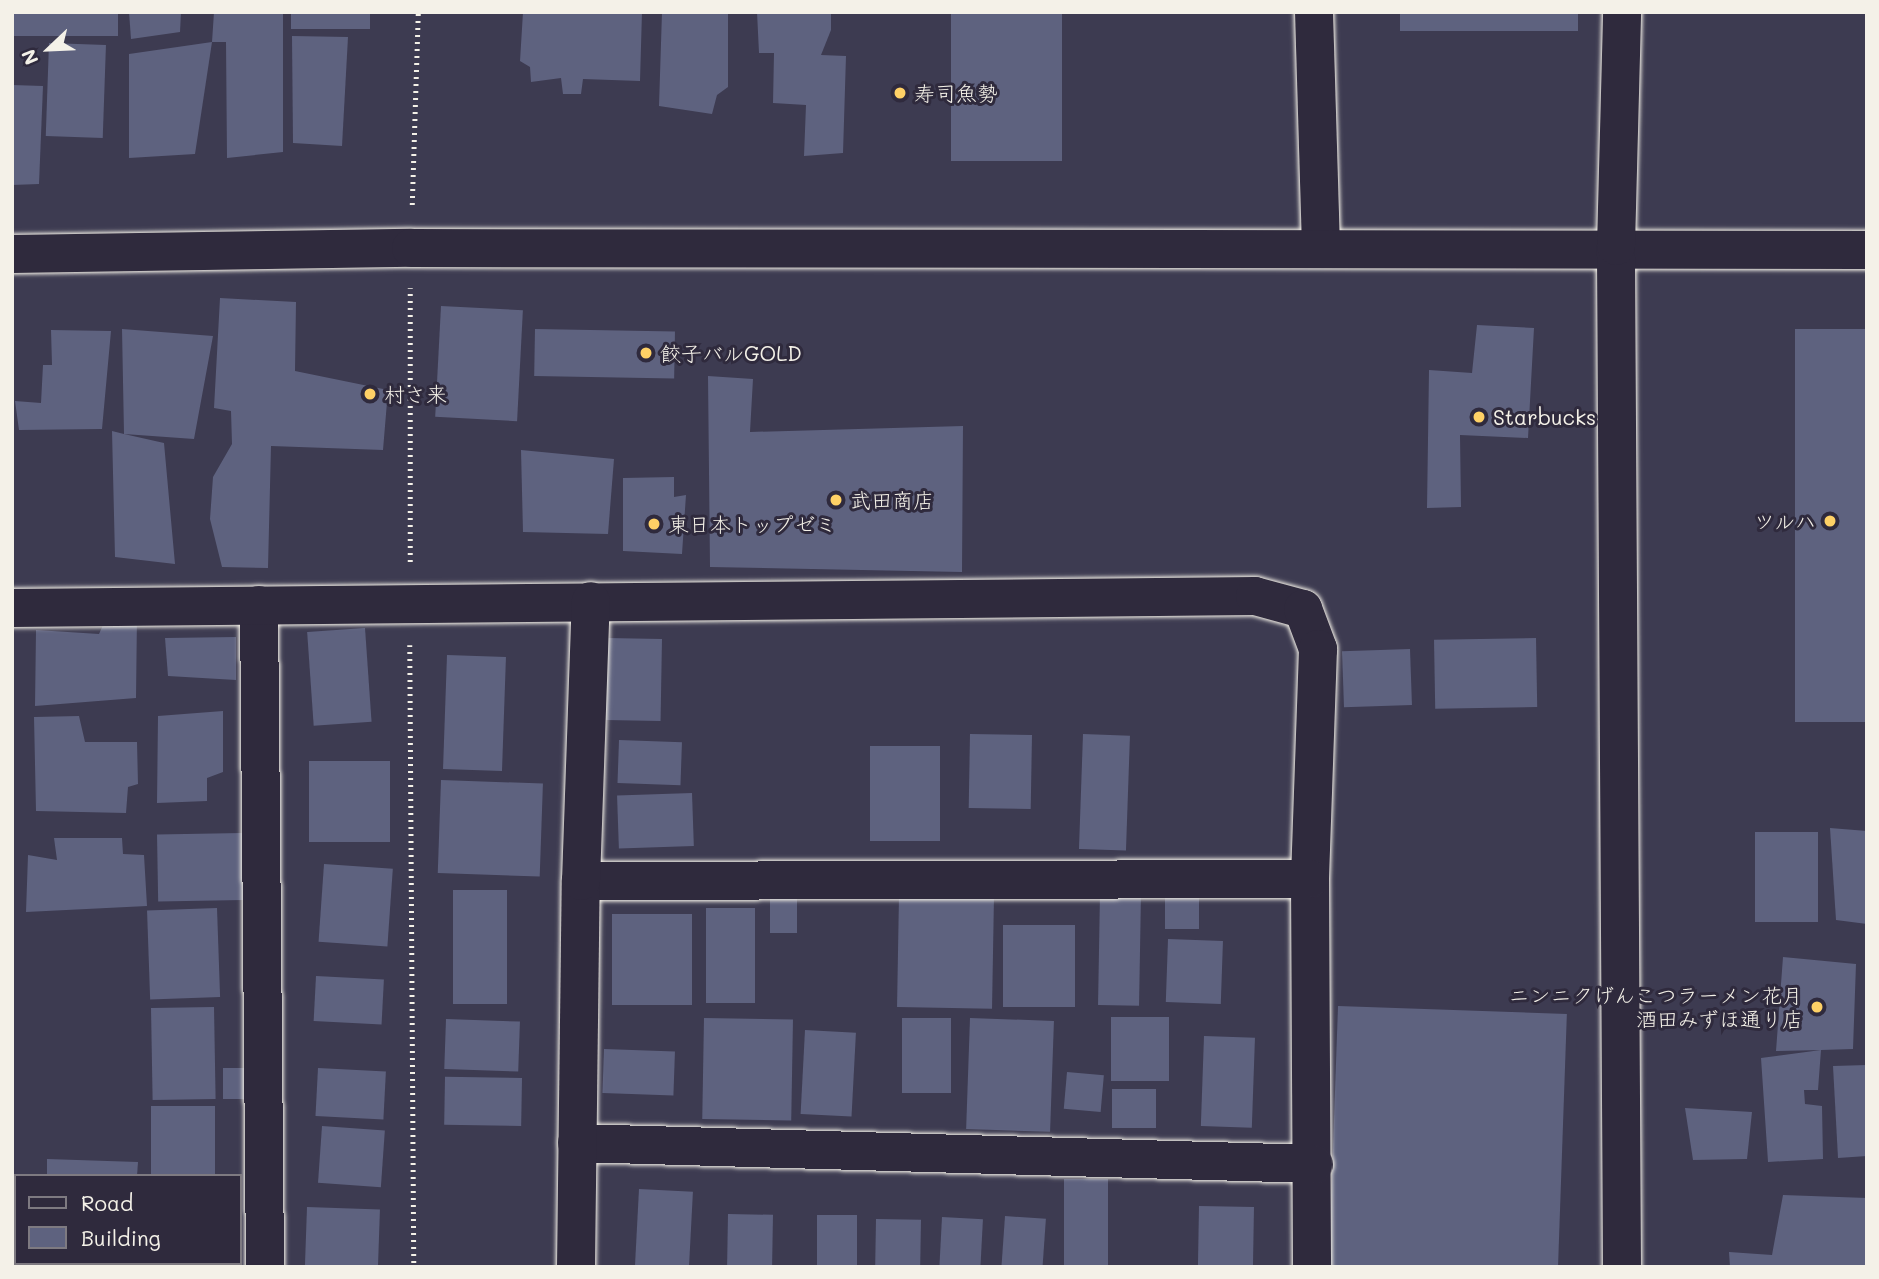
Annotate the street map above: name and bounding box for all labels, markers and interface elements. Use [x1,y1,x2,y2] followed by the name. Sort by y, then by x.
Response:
[14,14,84,84] north arrow
[15,46,44,69] text: N
[914,80,998,106] place label: 寿司魚勢
[892,85,908,101] marker: 寿司魚勢
[660,340,802,366] place label: 餃子バルGOLD
[638,345,654,361] marker: 餃子バルGOLD
[384,381,447,407] place label: 村さ来
[362,386,378,402] marker: 村さ来
[1493,404,1596,430] place label: Starbucks
[1471,409,1487,425] marker: Starbucks
[850,487,934,513] place label: 武田商店
[828,492,844,508] marker: 武田商店
[1753,508,1816,534] place label: ツルハ
[668,511,836,537] place label: 東日本トップゼミ
[1822,513,1838,529] marker: ツルハ
[646,516,662,532] marker: 東日本トップゼミ
[1509,982,1803,1032] place label: ニンニクげんこつラーメン花月 酒田みずほ通り店
[1809,999,1825,1015] marker: ニンニクげんこつラーメン花月 酒田みずほ通り店
[14,1174,242,1265] legend
[81,1189,133,1216] text: Road
[81,1224,161,1251] text: Building

